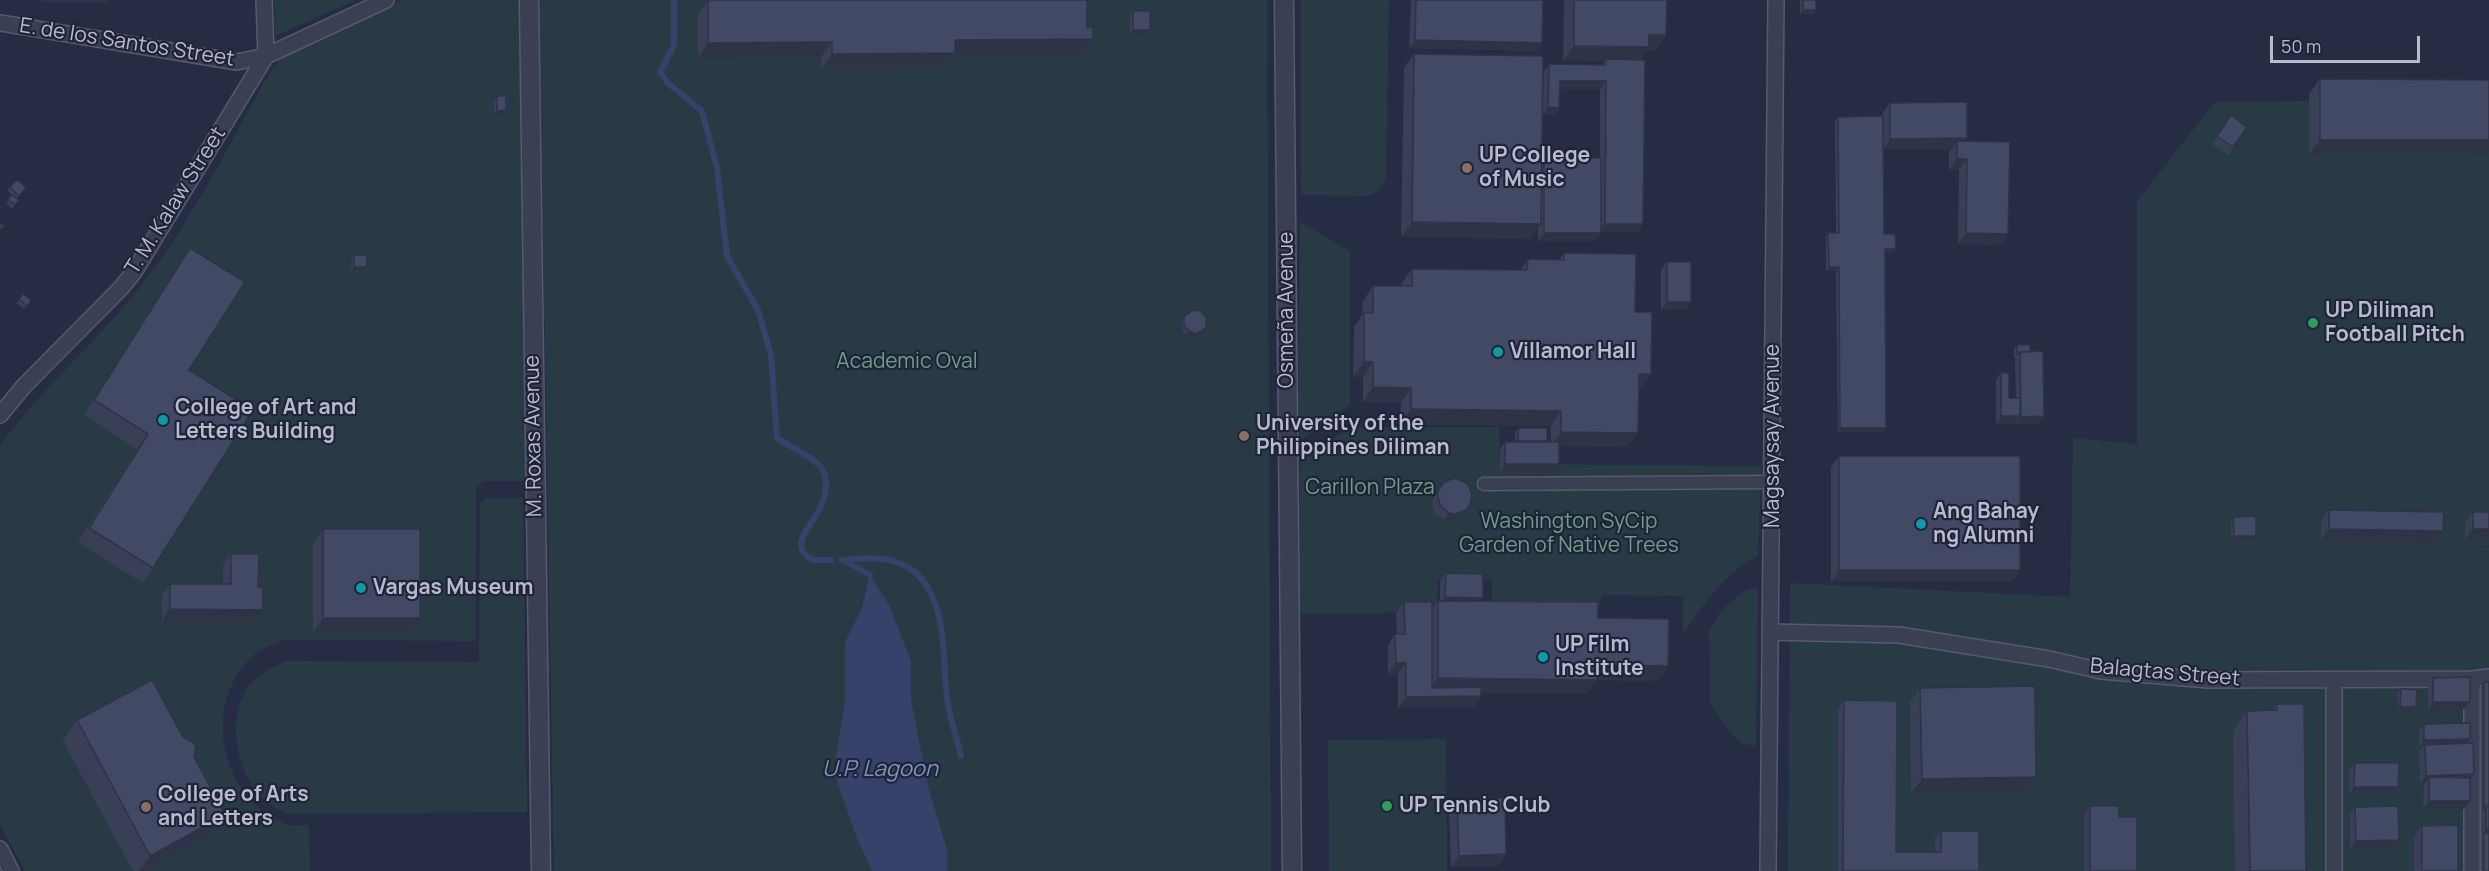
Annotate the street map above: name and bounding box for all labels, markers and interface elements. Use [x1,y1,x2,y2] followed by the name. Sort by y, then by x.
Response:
[18,14,236,72] street label: E. de los Santos Street
[2273,24,2423,62] scale bar
[2281,34,2321,58] text: 50 m
[120,122,232,280] street label: T. M. Kalaw Street
[1479,143,1590,193] place label: UP College of Music
[1460,161,1474,175] marker: UP College of Music
[1274,232,1300,388] street label: Osmeña Avenue
[2325,298,2465,348] place label: UP Diliman Football Pitch
[2306,316,2320,330] marker: UP Diliman Football Pitch
[1510,339,1636,365] place label: Villamor Hall
[1760,344,1786,528] street label: Magsaysay Avenue
[1491,345,1505,359] marker: Villamor Hall
[836,349,978,375] park label: Academic Oval
[520,355,548,517] street label: M. Roxas Avenue
[175,395,357,445] place label: College of Art and Letters Building
[1256,411,1450,461] place label: University of the Philippines Diliman
[156,413,170,427] marker: College of Art and Letters Building
[1237,429,1251,443] marker: University of the Philippines Diliman
[1305,475,1435,501] park label: Carillon Plaza
[1933,499,2039,549] place label: Ang Bahay ng Alumni
[1459,509,1679,559] park label: Washington SyCip Garden of Native Trees
[1914,517,1928,531] marker: Ang Bahay ng Alumni
[373,575,533,601] place label: Vargas Museum
[354,581,368,595] marker: Vargas Museum
[1555,632,1644,682] place label: UP Film Institute
[1536,650,1550,664] marker: UP Film Institute
[2089,654,2241,692] street label: Balagtas Street
[822,757,938,783] water label: U.P. Lagoon
[158,782,309,832] place label: College of Arts and Letters
[1399,793,1550,819] place label: UP Tennis Club
[1380,799,1394,813] marker: UP Tennis Club
[139,800,153,814] marker: College of Arts and Letters

